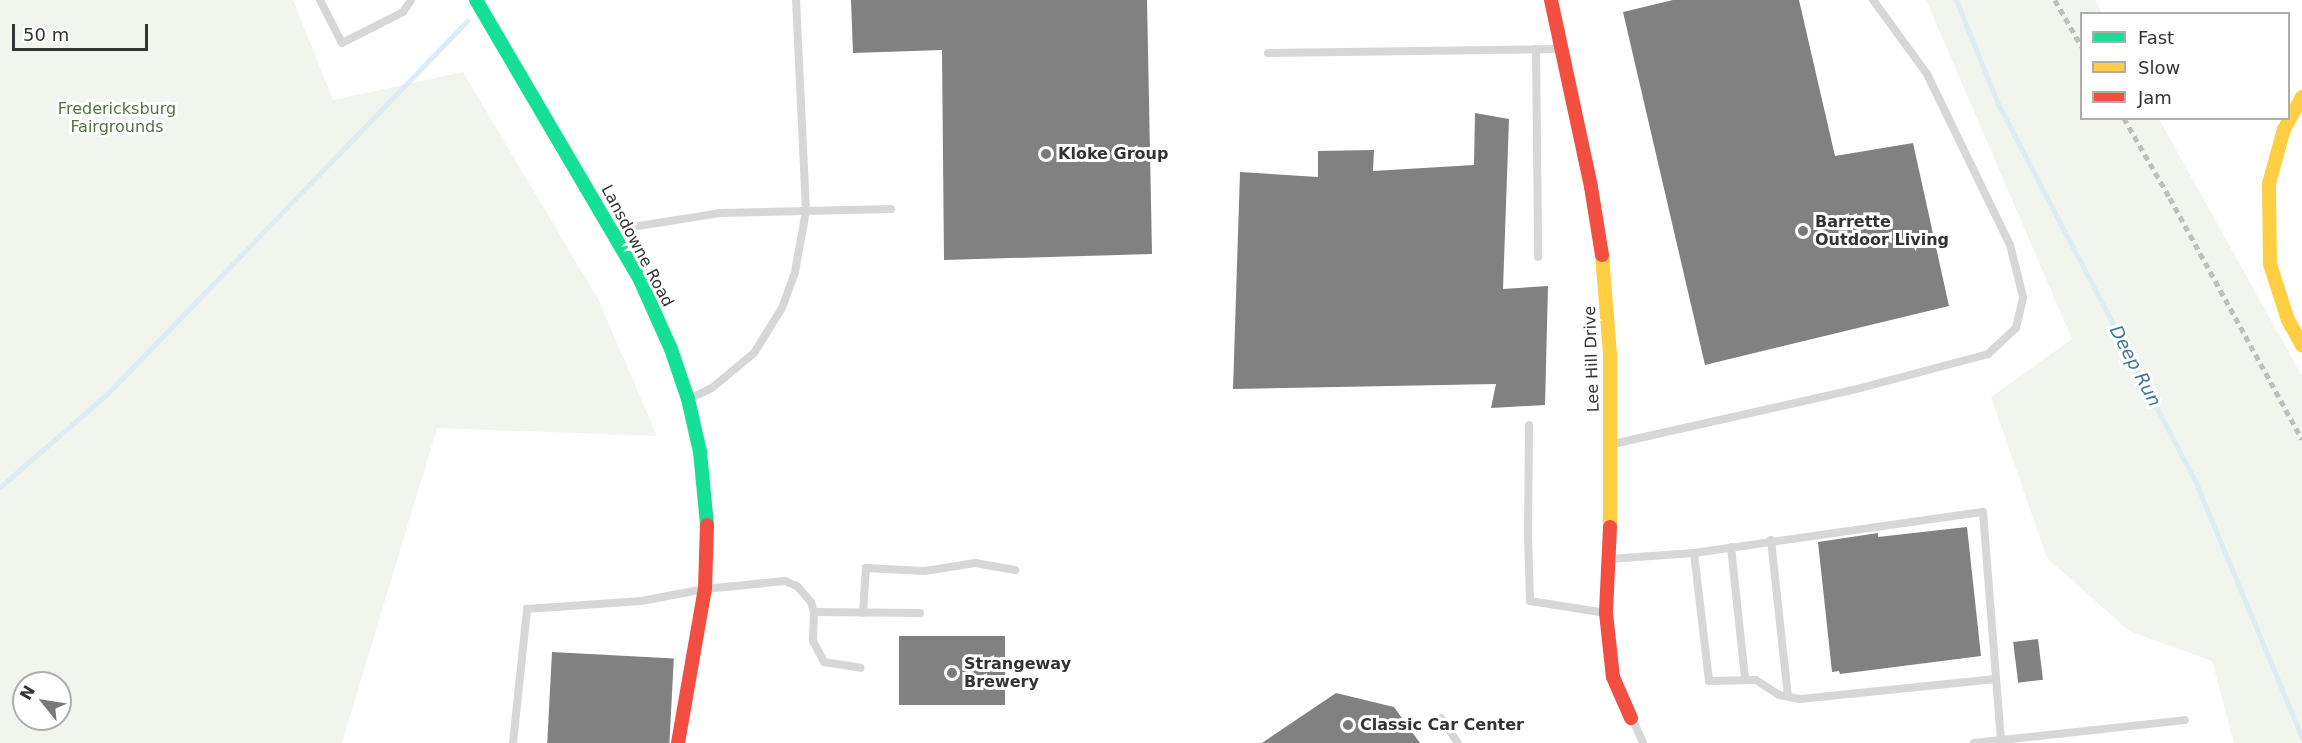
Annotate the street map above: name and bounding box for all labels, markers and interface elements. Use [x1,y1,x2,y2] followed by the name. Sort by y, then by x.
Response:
[15,12,152,50] scale bar
[2080,12,2290,120] legend
[23,24,69,45] text: 50 m
[2138,27,2174,48] text: Fast
[2138,57,2180,78] text: Slow
[2138,87,2172,108] text: Jam
[58,99,176,137] park label: Fredericksburg Fairgrounds
[1058,144,1168,164] place label: Kloke Group
[1039,147,1053,161] marker: Kloke Group
[597,182,677,310] street label: Lansdowne Road
[1815,212,1949,250] place label: Barrette Outdoor Living
[1796,224,1810,238] marker: Barrette Outdoor Living
[1581,305,1603,413] street label: Lee Hill Drive
[2105,322,2165,410] water label: Deep Run
[964,654,1071,692] place label: Strangeway Brewery
[945,666,959,680] marker: Strangeway Brewery
[12,671,72,731] north arrow
[16,682,39,703] text: N
[1360,715,1524,735] place label: Classic Car Center
[1341,718,1355,732] marker: Classic Car Center

